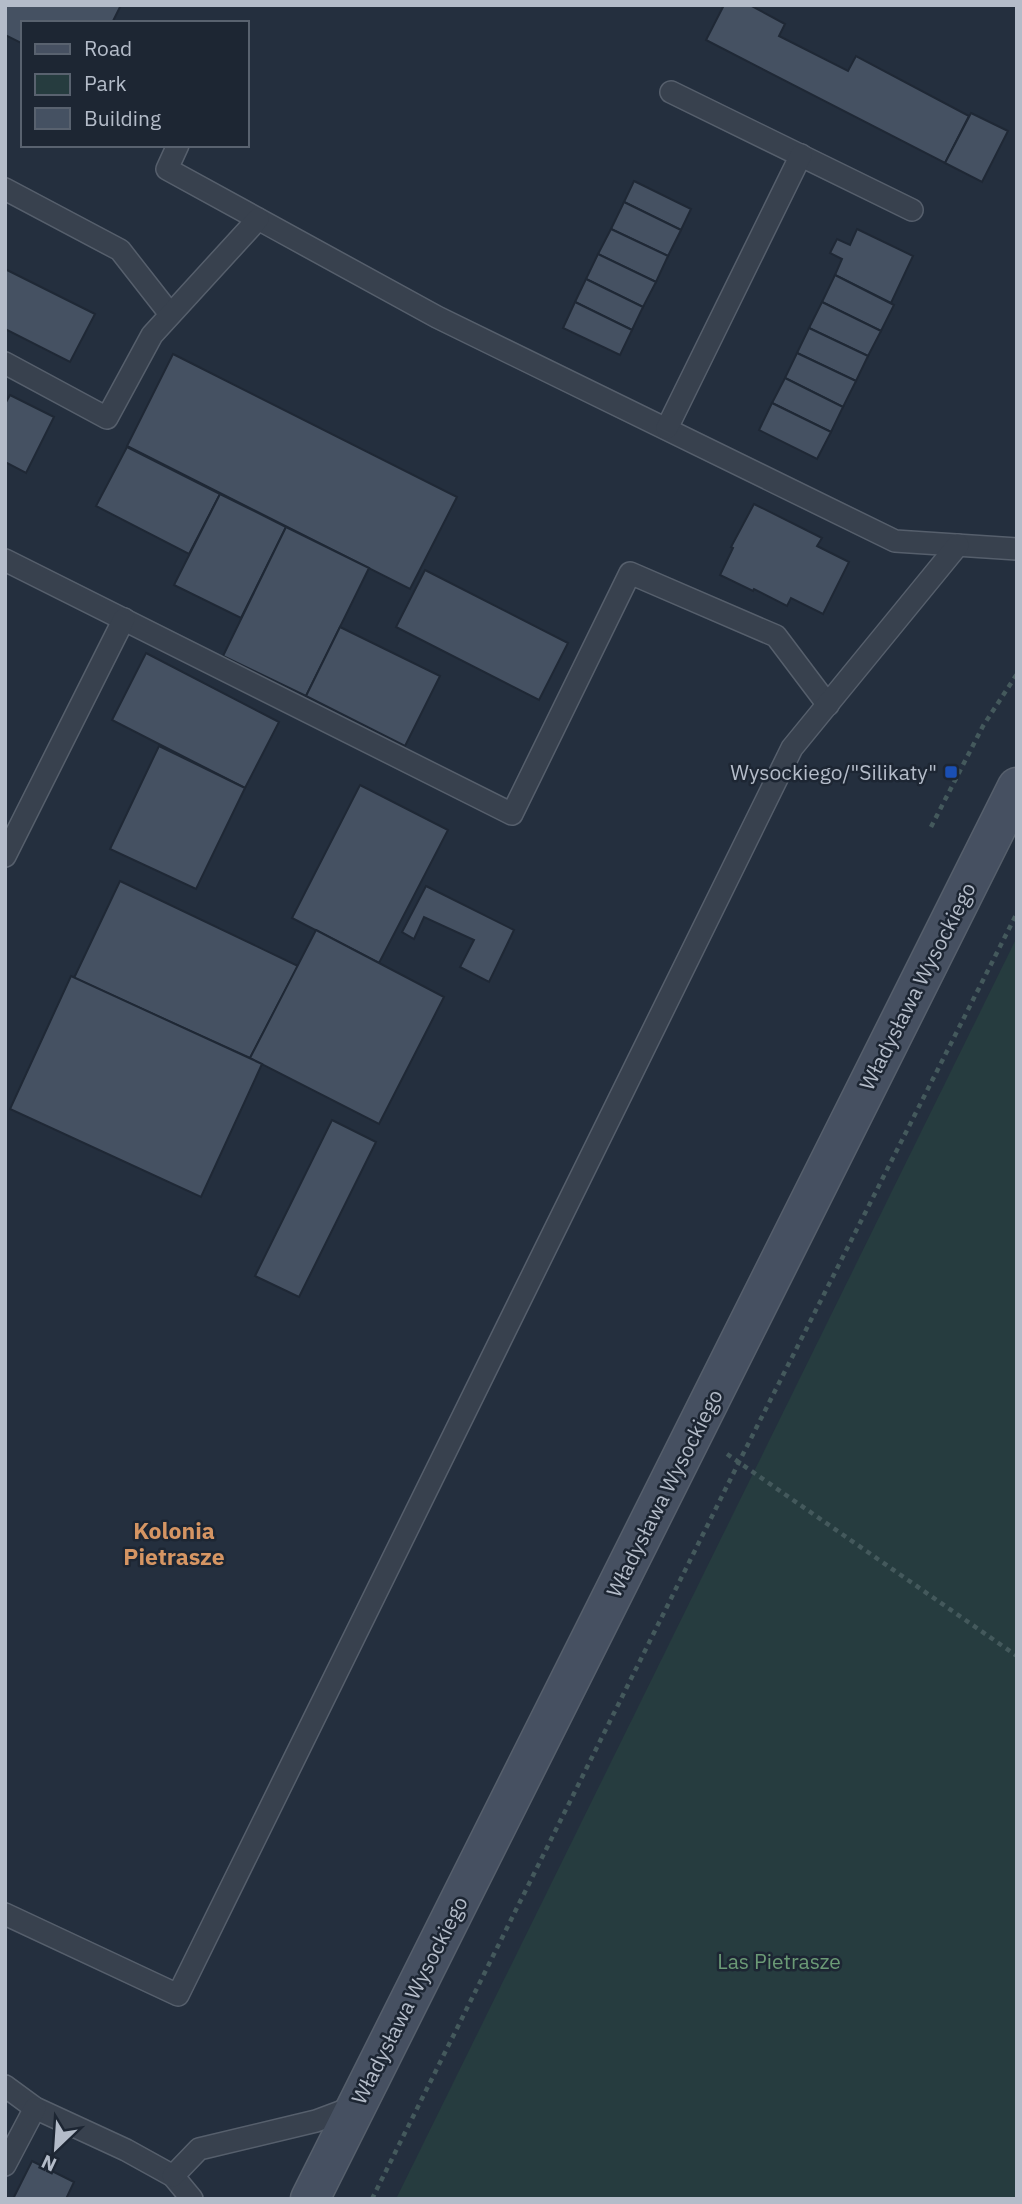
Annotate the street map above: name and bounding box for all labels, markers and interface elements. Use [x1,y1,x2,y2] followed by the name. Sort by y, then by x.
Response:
[21,21,248,147] legend
[84,34,132,62] text: Road
[84,69,127,97] text: Park
[84,104,161,132] text: Building
[730,758,937,786] place label: Wysockiego/"Silikaty"
[943,764,959,780] marker: Wysockiego/"Silikaty"
[852,877,982,1095] street label: Władysława Wysockiego
[599,1384,729,1602] street label: Władysława Wysockiego
[123,1515,225,1571] district label: Kolonia Pietrasze
[344,1891,474,2109] street label: Władysława Wysockiego
[717,1947,841,1975] park label: Las Pietrasze
[21,2113,91,2183] north arrow
[38,2150,60,2177] text: N

